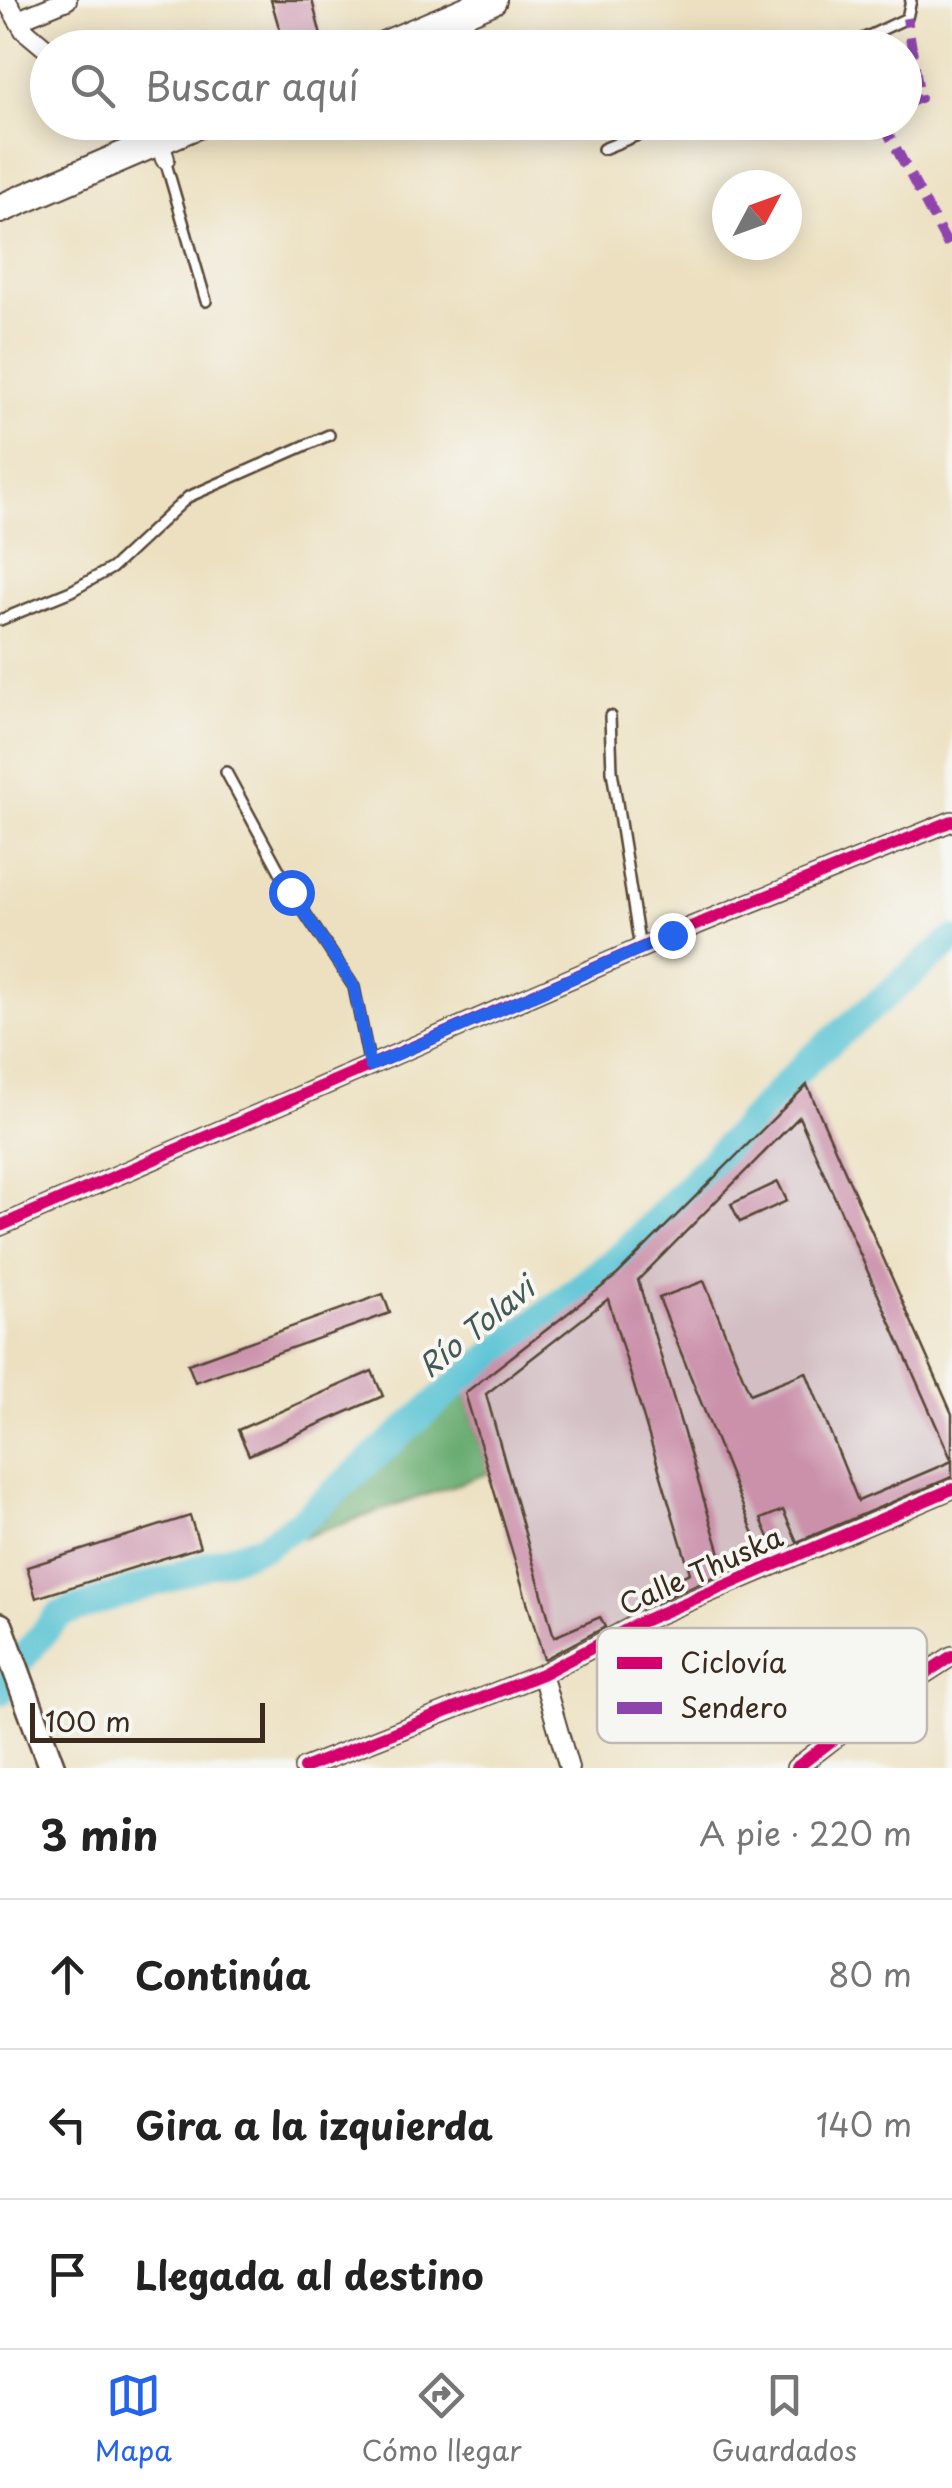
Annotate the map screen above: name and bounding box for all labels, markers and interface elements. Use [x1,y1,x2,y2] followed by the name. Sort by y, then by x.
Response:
[30,30,922,140] search box
[145,57,359,114] text: Buscar aquí
[65,58,120,113] icon: search
[712,170,802,260] north arrow
[269,870,315,916] route start
[650,913,696,959] route end
[407,1262,547,1387] water label: Río Tolavi
[612,1514,790,1625] street label: Calle Thuska
[597,1628,927,1743] legend
[680,1640,787,1683] text: Ciclovía
[680,1685,788,1728] text: Sendero
[30,1698,265,1742] scale bar
[45,1699,131,1742] text: 100 m
[40,1802,158,1865] text: 3 min
[699,1809,912,1857] text: A pie · 220 m
[135,1946,311,2003] text: Continúa
[40,1947,95,2002] icon: ahead
[828,1950,912,1998] text: 80 m
[135,2096,493,2153] text: Gira a la izquierda
[40,2097,95,2152] icon: left
[816,2100,912,2148] text: 140 m
[135,2246,484,2303] text: Llegada al destino
[40,2247,95,2302] icon: arrive
[95,2368,172,2471] tab: Mapa
[362,2368,522,2471] tab: Cómo llegar
[711,2368,857,2471] tab: Guardados

